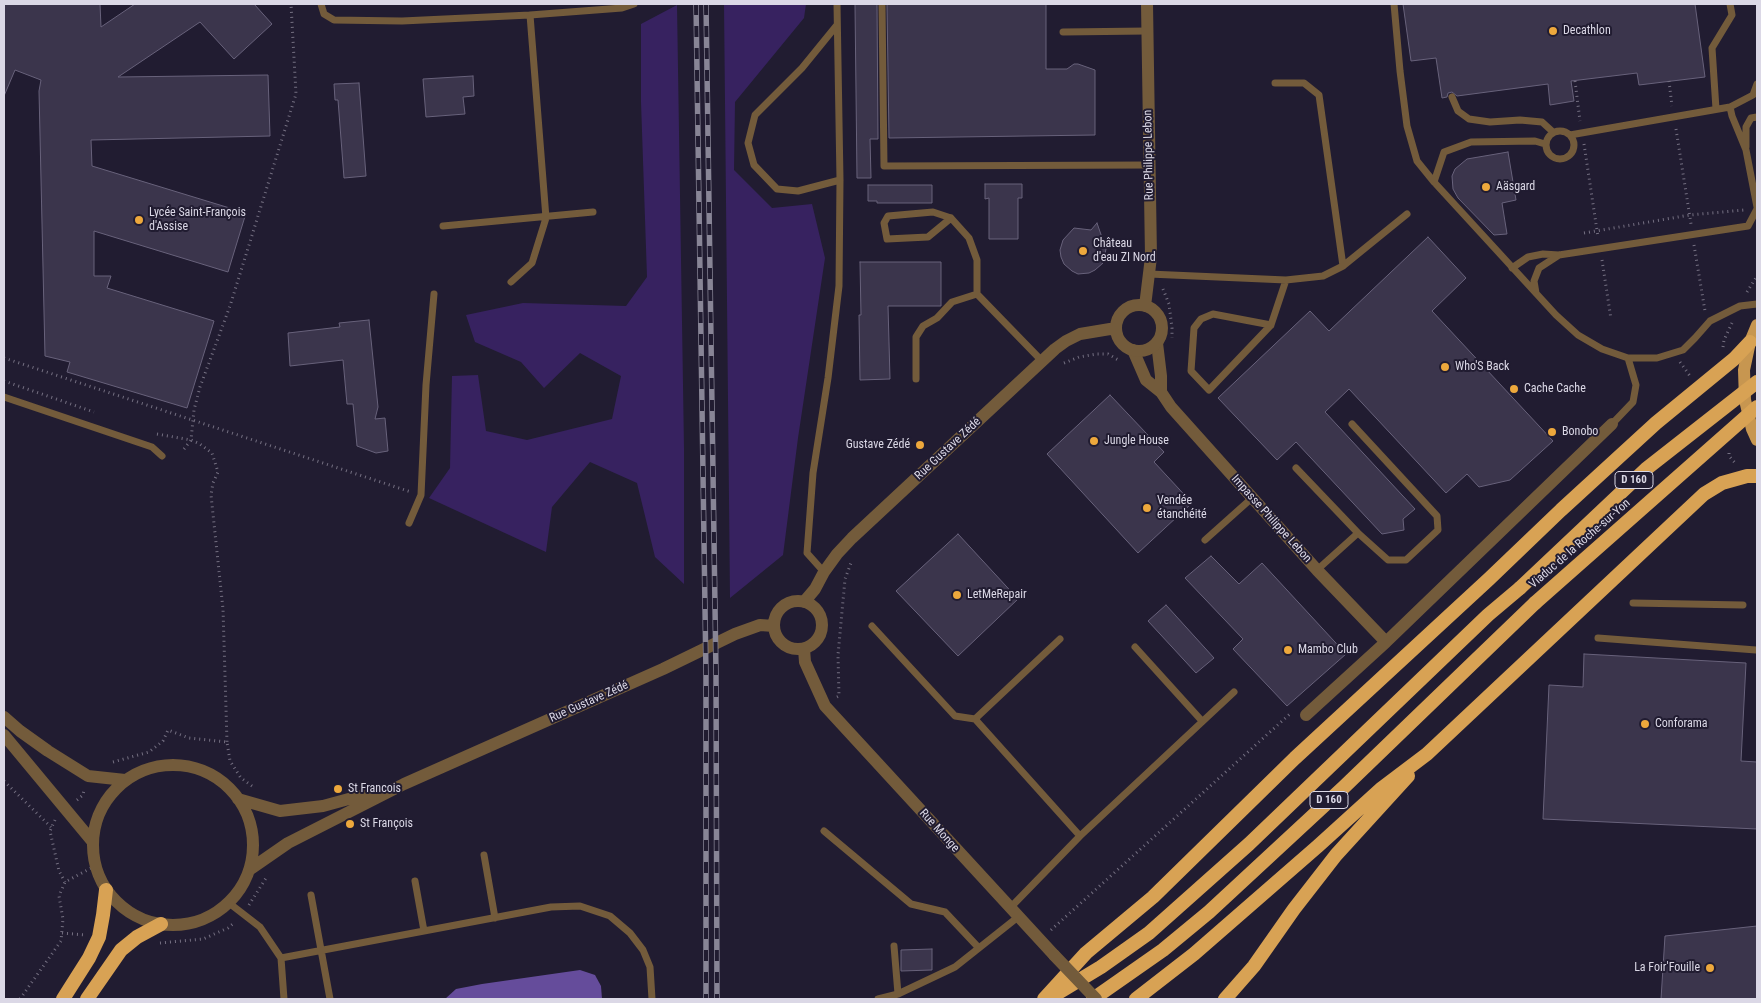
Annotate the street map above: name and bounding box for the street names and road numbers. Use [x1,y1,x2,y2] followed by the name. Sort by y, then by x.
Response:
[1141,110,1157,200] street label: Rue Philippe Lebon
[912,415,984,483] street label: Rue Gustave Zédé
[1228,472,1314,566] street label: Impasse Philippe Lebon
[1615,472,1653,488] road number: D 160
[1527,496,1633,592] street label: Viaduc de la Roche-sur-Yon
[547,678,631,726] street label: Rue Gustave Zédé
[1310,792,1348,808] road number: D 160
[916,806,962,856] street label: Rue Monge

